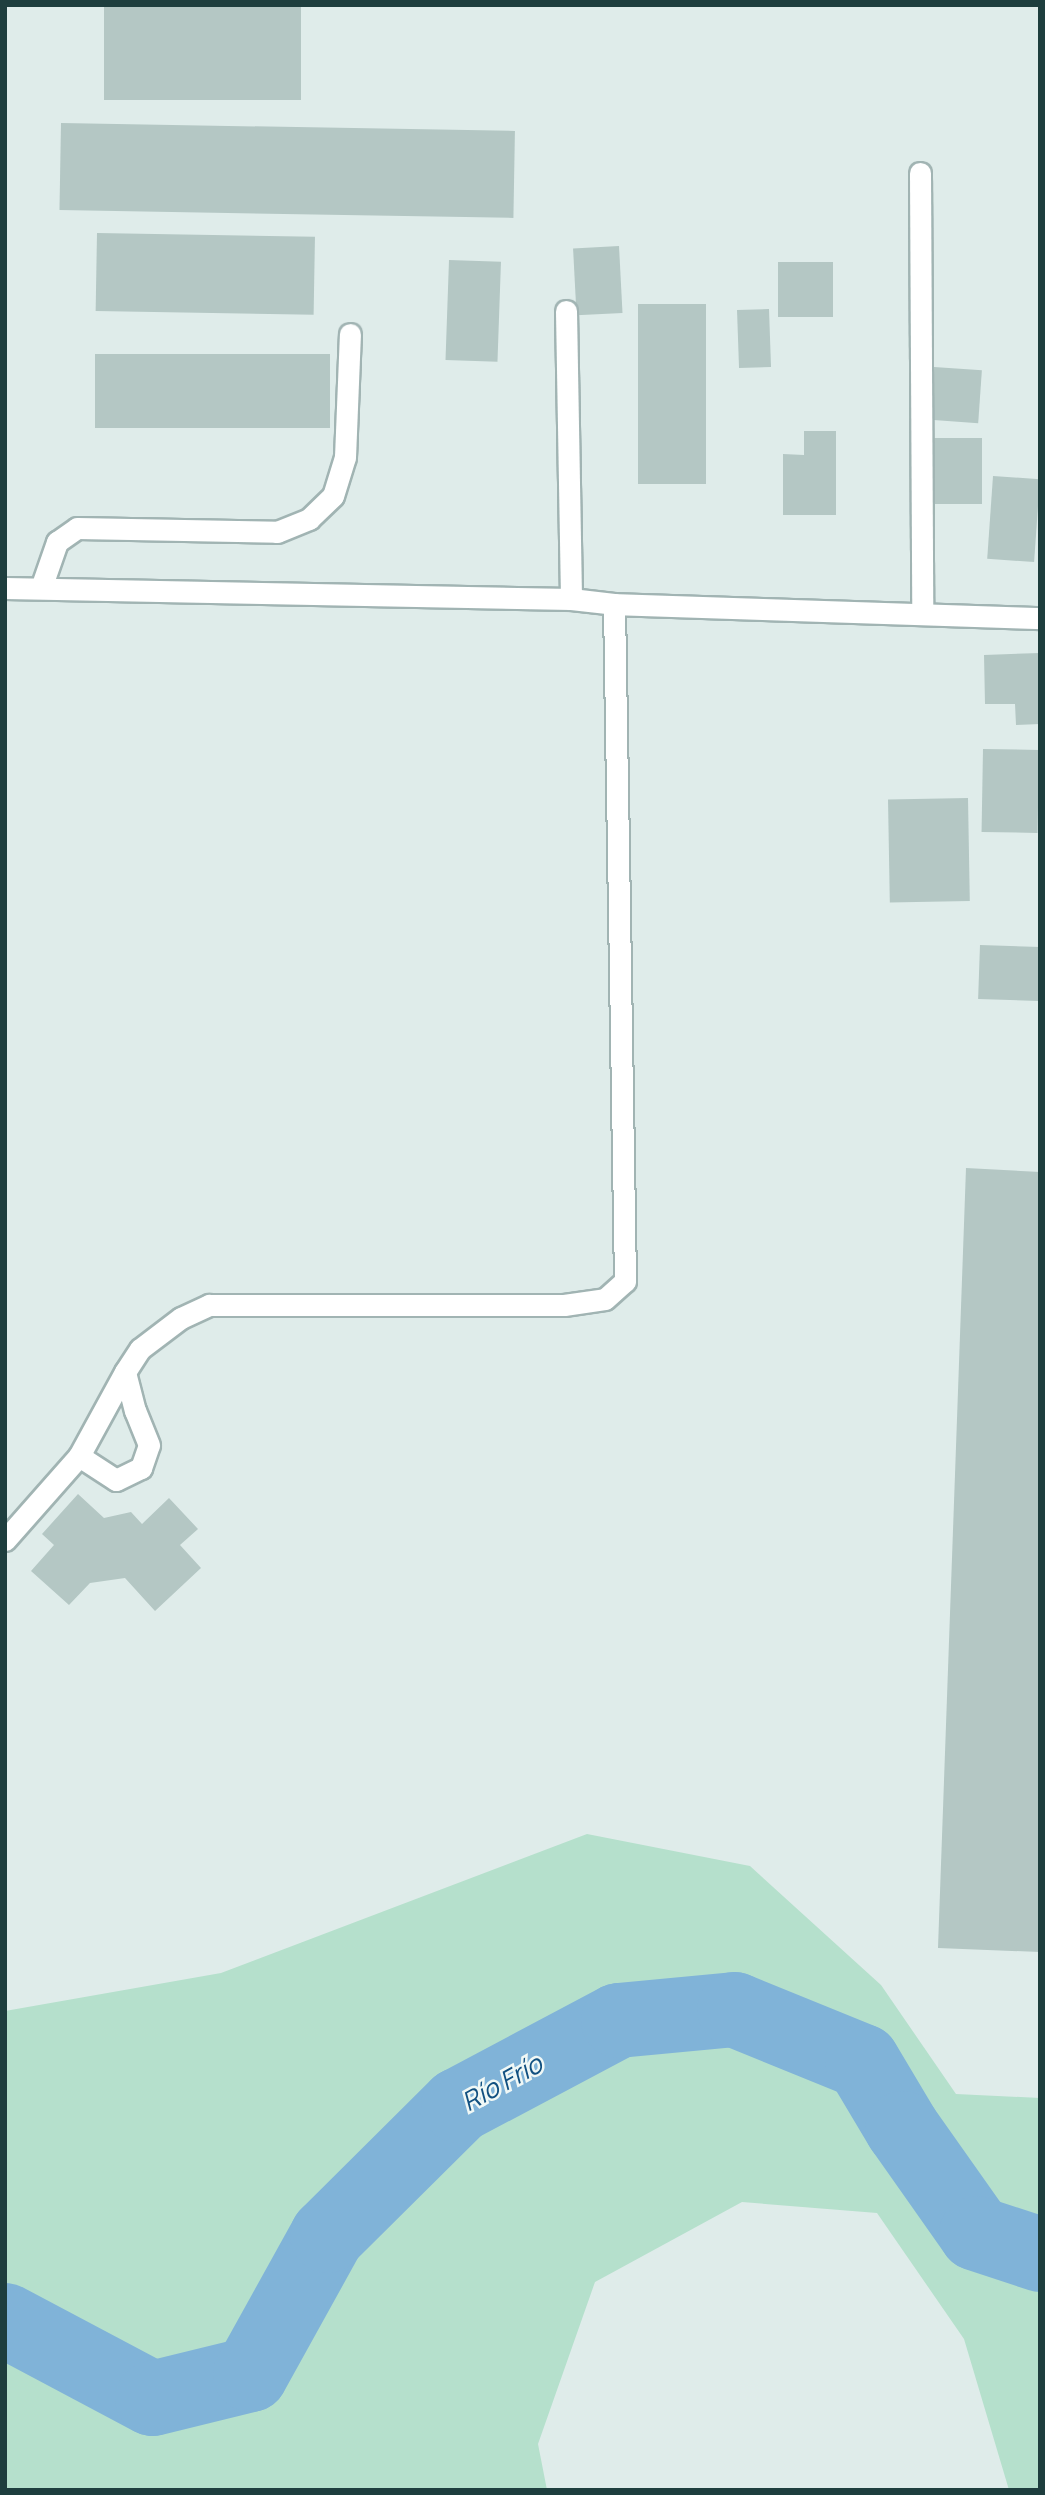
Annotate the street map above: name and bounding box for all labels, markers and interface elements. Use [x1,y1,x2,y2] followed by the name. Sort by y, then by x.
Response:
[456,2048,548,2118] water label: Río Frío

